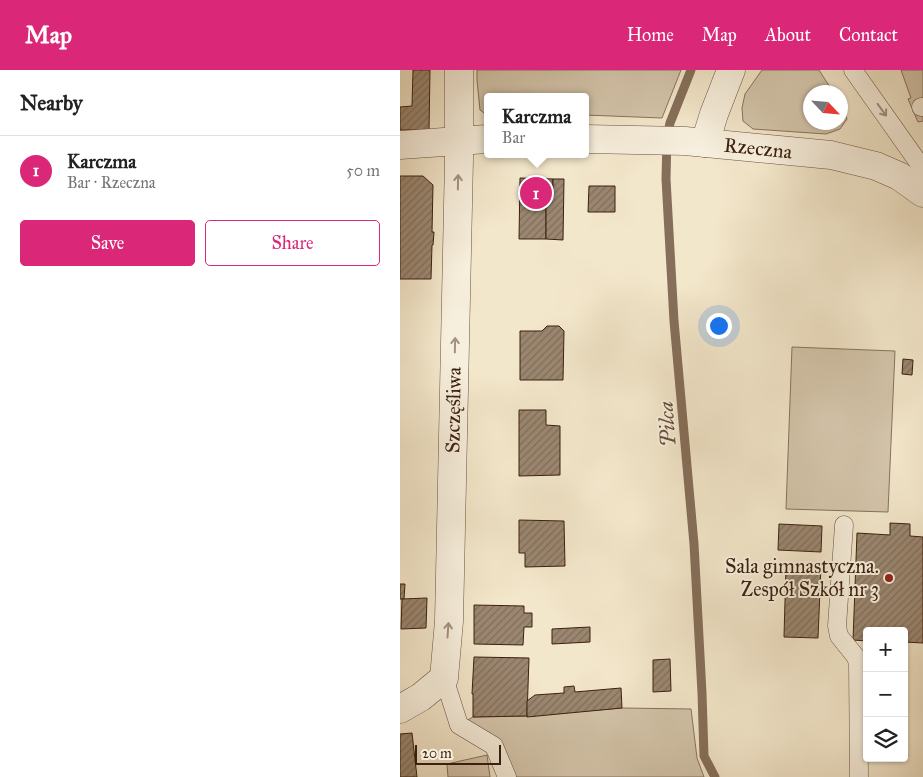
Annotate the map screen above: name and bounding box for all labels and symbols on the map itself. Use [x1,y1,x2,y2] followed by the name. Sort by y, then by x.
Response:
[803,85,848,130] north arrow
[877,102,887,116] one-way arrow
[723,132,794,164] street label: Rzeczna
[453,174,463,190] one-way arrow
[520,174,552,212] pin: 1
[706,313,732,339] your location
[450,337,459,353] one-way arrow
[440,366,466,453] street label: Szczęśliwa
[652,400,682,448] water label: Pilca
[725,554,879,601] place label: Sala gimnastyczna. Zespół Szkół nr 3
[883,572,895,584] marker: Sala gimnastyczna. Zespół Szkół nr 3
[443,622,453,638] one-way arrow
[415,742,501,765] scale bar

